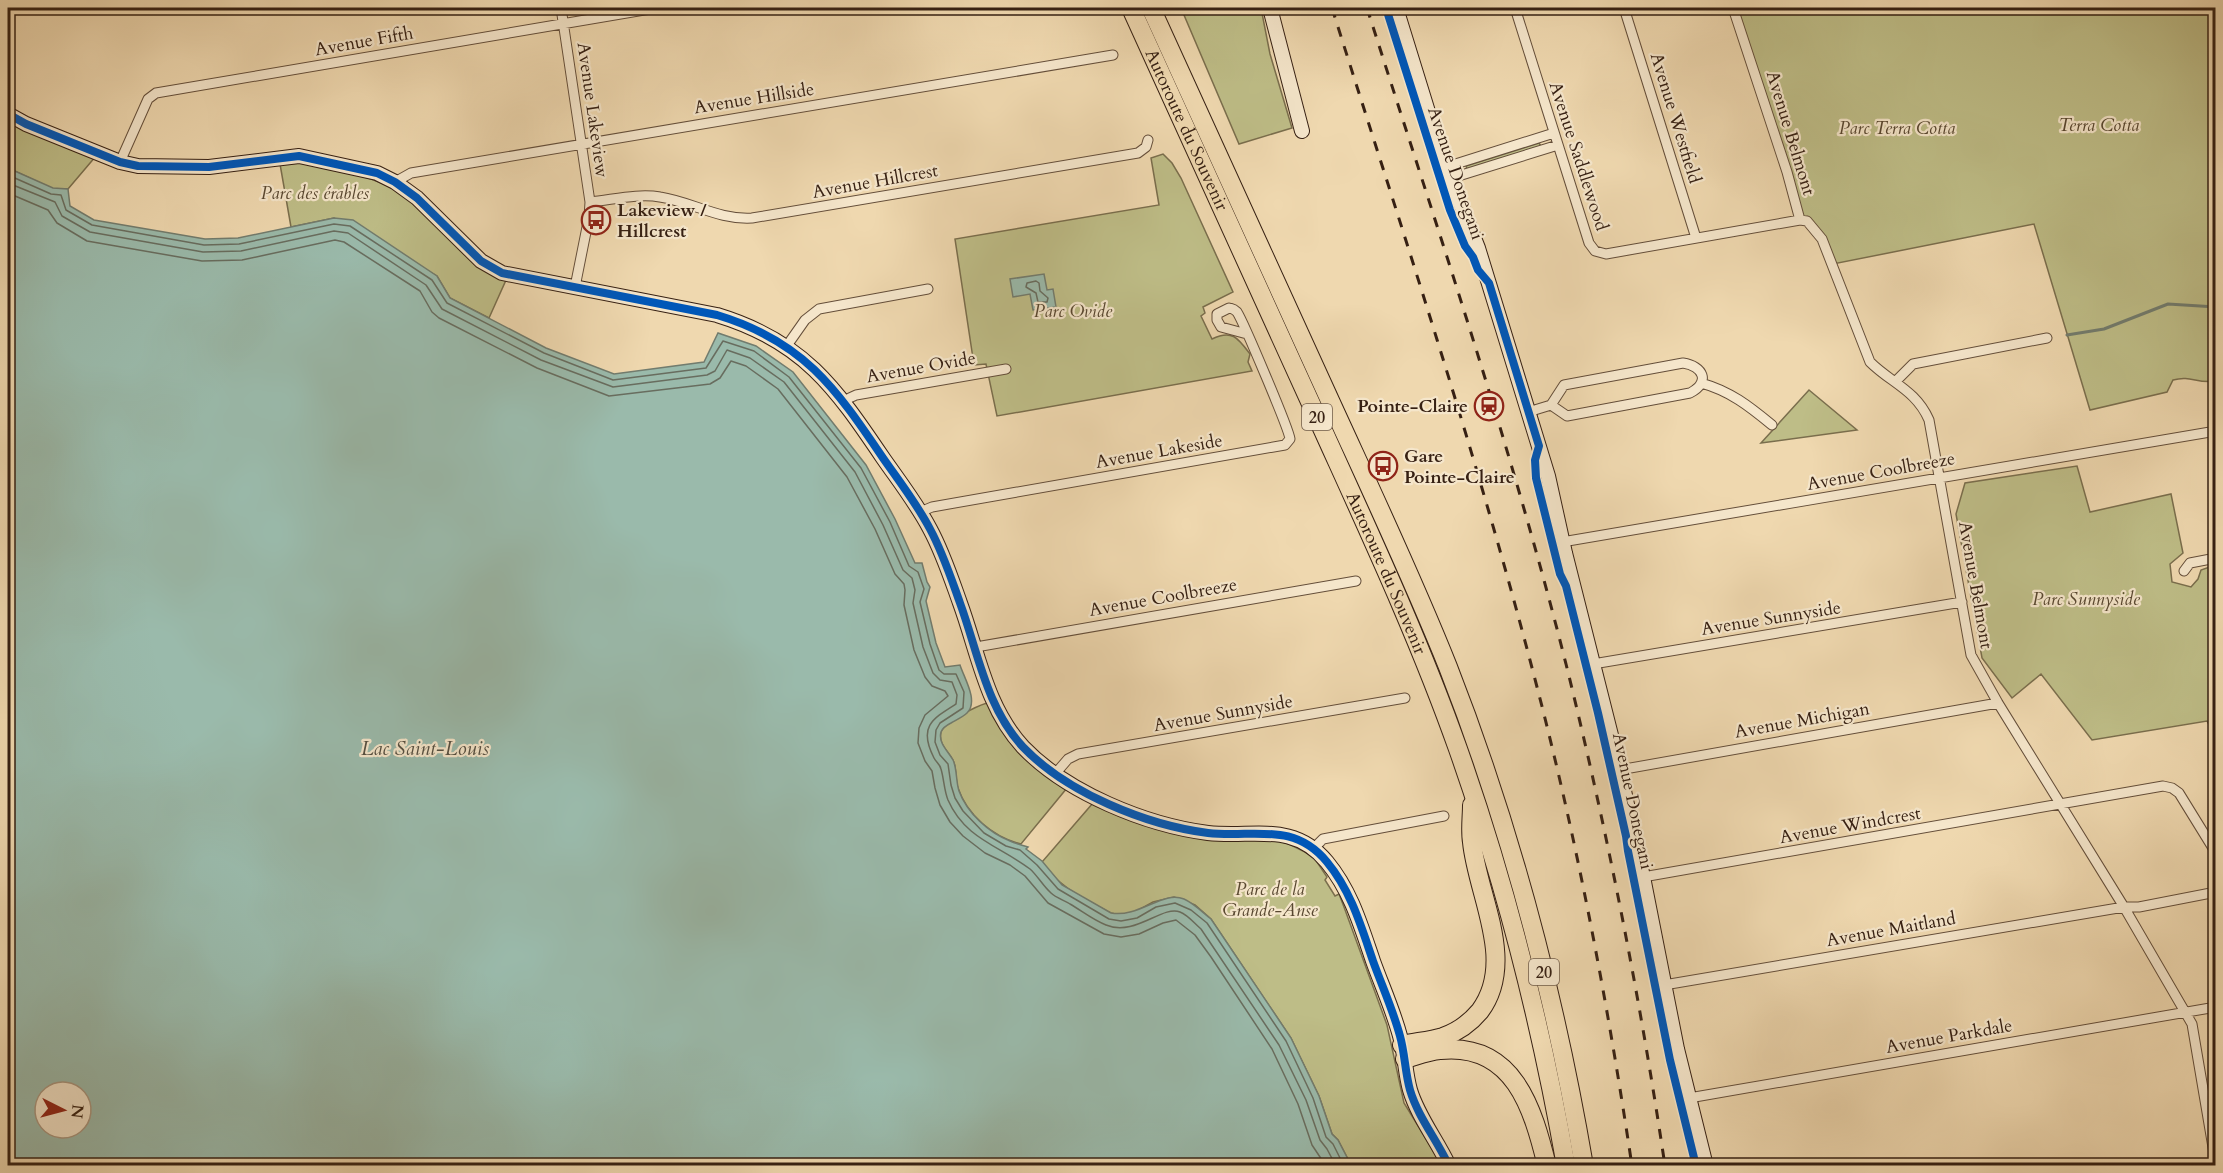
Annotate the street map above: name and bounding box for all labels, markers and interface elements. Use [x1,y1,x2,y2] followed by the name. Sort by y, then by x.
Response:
[313,21,415,62] street label: Avenue Fifth
[571,41,614,180] street label: Avenue Lakeview
[1139,45,1234,215] street label: Autoroute du Souvenir
[1644,50,1707,187] street label: Avenue Westfield
[1760,68,1821,199] street label: Avenue Belmont
[692,77,816,120] street label: Avenue Hillside
[1543,78,1615,234] street label: Avenue Saddlewood
[1421,103,1490,243] street label: Avenue Donegani
[2059,113,2139,138] park label: Terra Cotta
[1839,116,1955,141] park label: Parc Terra Cotta
[810,158,940,205] street label: Avenue Hillcrest
[261,181,369,206] park label: Parc des érables
[617,198,707,244] place label: Lakeview / Hillcrest
[580,204,612,236] bus stop icon: Lakeview / Hillcrest
[1034,299,1113,324] park label: Parc Ovide
[864,346,978,389] street label: Avenue Ovide
[1473,390,1505,422] station icon: Pointe-Claire
[1357,394,1468,419] place label: Pointe-Claire
[1302,404,1332,430] road number: 20
[1094,428,1225,475] street label: Avenue Lakeside
[1404,444,1515,490] place label: Gare Pointe-Claire
[1805,446,1957,497] street label: Avenue Coolbreeze
[1367,450,1399,482] bus stop icon: Gare Pointe-Claire
[1340,488,1433,659] street label: Autoroute du Souvenir
[1952,519,1999,651] street label: Avenue Belmont
[1087,572,1239,623] street label: Avenue Coolbreeze
[2032,587,2141,612] park label: Parc Sunnyside
[1700,595,1843,642] street label: Avenue Sunnyside
[1152,689,1295,738] street label: Avenue Sunnyside
[1733,696,1872,745] street label: Avenue Michigan
[1606,730,1659,872] street label: Avenue Donegani
[361,735,489,762] water label: Lac Saint-Louis
[1778,801,1923,850] street label: Avenue Windcrest
[1222,877,1319,923] park label: Parc de la Grande-Anse
[1824,906,1958,953] street label: Avenue Maitland
[1529,959,1559,985] road number: 20
[1884,1013,2014,1060] street label: Avenue Parkdale
[33,1080,93,1140] north arrow
[65,1103,89,1120] text: N

